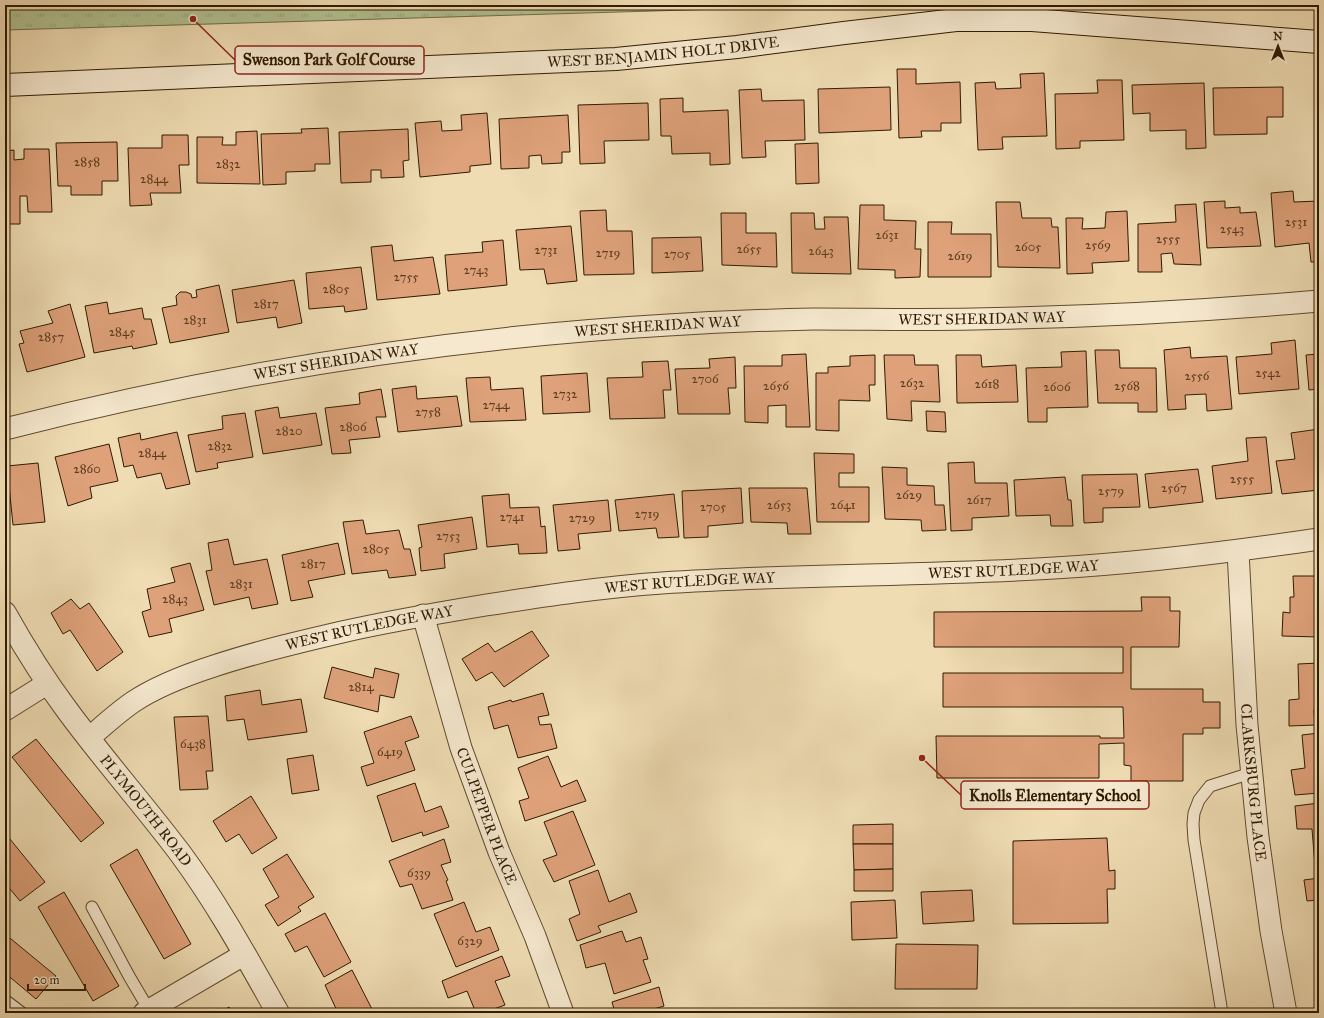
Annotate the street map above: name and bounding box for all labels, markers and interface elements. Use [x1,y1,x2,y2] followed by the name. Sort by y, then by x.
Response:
[1258,26,1298,66] north arrow
[1273,30,1283,43] text: N
[547,33,780,71] street label: WEST BENJAMIN HOLT DRIVE
[235,46,424,74] callout: Swenson Park Golf Course
[243,50,416,69] text: Swenson Park Golf Course
[74,154,100,170] house number: 2858
[216,156,241,172] house number: 2832
[140,171,169,187] house number: 2844
[1285,214,1307,230] house number: 2531
[1220,221,1244,237] house number: 2543
[875,227,899,243] house number: 2631
[1156,231,1180,247] house number: 2555
[1085,237,1111,253] house number: 2569
[1015,239,1041,255] house number: 2605
[736,241,762,257] house number: 2655
[534,242,558,258] house number: 2731
[808,243,834,259] house number: 2643
[595,245,621,261] house number: 2719
[664,246,690,262] house number: 2705
[947,248,973,264] house number: 2619
[463,262,489,278] house number: 2743
[393,269,419,285] house number: 2755
[323,281,349,297] house number: 2805
[253,296,279,312] house number: 2817
[898,308,1066,328] street label: WEST SHERIDAN WAY
[183,312,207,328] house number: 2831
[574,312,742,341] street label: WEST SHERIDAN WAY
[109,324,135,340] house number: 2845
[38,329,64,345] house number: 2857
[252,340,420,384] street label: WEST SHERIDAN WAY
[1255,365,1281,381] house number: 2542
[1184,368,1210,384] house number: 2556
[691,371,719,387] house number: 2706
[900,375,925,391] house number: 2632
[974,376,1000,392] house number: 2618
[763,378,789,394] house number: 2656
[1114,378,1140,394] house number: 2568
[1043,379,1071,395] house number: 2606
[553,386,578,402] house number: 2732
[482,397,510,413] house number: 2744
[415,404,441,420] house number: 2758
[339,419,367,435] house number: 2806
[275,423,303,439] house number: 2820
[208,438,233,454] house number: 2832
[138,445,167,461] house number: 2844
[73,461,101,477] house number: 2860
[1230,471,1254,487] house number: 2555
[1161,480,1187,496] house number: 2567
[1098,483,1124,499] house number: 2579
[896,487,922,503] house number: 2629
[966,492,992,508] house number: 2617
[767,497,791,513] house number: 2653
[830,497,856,513] house number: 2641
[700,499,726,515] house number: 2705
[634,506,660,522] house number: 2719
[499,509,525,525] house number: 2741
[569,510,595,526] house number: 2729
[436,528,460,544] house number: 2753
[363,541,389,557] house number: 2805
[300,556,326,572] house number: 2817
[928,556,1100,582] street label: WEST RUTLEDGE WAY
[604,568,776,597] street label: WEST RUTLEDGE WAY
[229,576,253,592] house number: 2831
[162,591,188,607] house number: 2843
[284,602,455,654] street label: WEST RUTLEDGE WAY
[348,679,375,695] house number: 2814
[1237,703,1270,863] street label: CLARKSBURG PLACE
[180,736,206,752] house number: 6438
[377,744,403,760] house number: 6419
[453,745,521,887] street label: CULPEPPER PLACE
[96,751,196,870] street label: PLYMOUTH ROAD
[961,781,1149,809] callout: Knolls Elementary School
[969,786,1142,806] text: Knolls Elementary School
[407,865,431,881] house number: 6339
[457,933,483,949] house number: 6329
[28,966,85,992] scale bar
[34,973,60,987] text: 20 m

